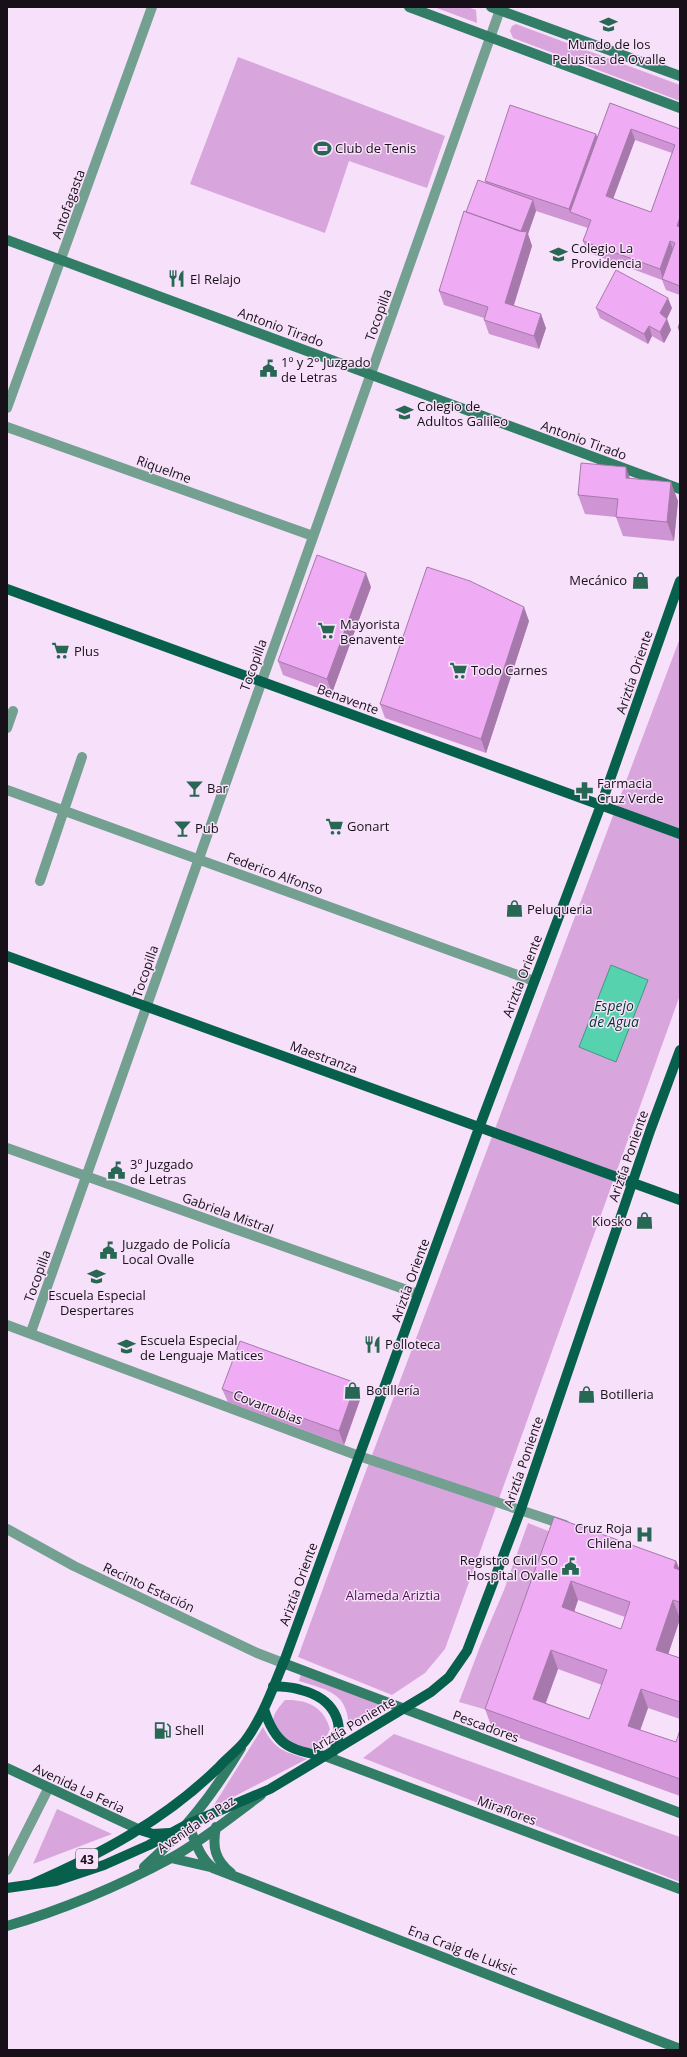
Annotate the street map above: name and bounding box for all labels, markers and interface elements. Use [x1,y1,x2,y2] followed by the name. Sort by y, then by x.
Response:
[599,15,619,35] school or university icon: Mundo de los Pelusitas de Ovalle
[552,35,666,68] place label: Mundo de los Pelusitas de Ovalle
[312,138,332,158] sports icon: Club de Tenis
[335,139,416,157] place label: Club de Tenis
[47,167,89,241] street label: Antofagasta
[571,239,642,272] place label: Colegio La Providencia
[548,245,568,265] school or university icon: Colegio La Providencia
[167,269,187,289] restaurant icon: El Relajo
[190,270,241,288] place label: El Relajo
[360,287,396,343] street label: Tocopilla
[236,303,326,351] street label: Antonio Tirado
[281,353,371,386] place label: 1º y 2° Juzgado de Letras
[258,359,278,379] public building icon: 1º y 2° Juzgado de Letras
[417,397,508,430] place label: Colegio de Adultos Galileo
[394,403,414,423] school or university icon: Colegio de Adultos Galileo
[539,416,629,464] street label: Antonio Tirado
[134,451,194,487] street label: Riquelme
[630,570,650,590] shop icon: Mecánico
[569,571,627,589] place label: Mecánico
[340,615,405,648] place label: Mayorista Benavente
[317,621,337,641] supermarket icon: Mayorista Benavente
[611,628,657,716] street label: Ariztía Oriente
[235,637,271,693] street label: Tocopilla
[51,641,71,661] supermarket icon: Plus
[74,642,99,660] place label: Plus
[448,660,468,680] supermarket icon: Todo Carnes
[471,661,547,679] place label: Todo Carnes
[315,679,381,719] street label: Benavente
[597,774,664,807] place label: Farmacia Cruz Verde
[184,778,204,798] bar icon: Bar
[207,779,229,797] place label: Bar
[574,780,594,800] pharmacy icon: Farmacia Cruz Verde
[324,816,344,836] supermarket icon: Gonart
[347,817,390,835] place label: Gonart
[172,818,192,838] bar icon: Pub
[195,819,219,837] place label: Pub
[224,847,326,899] street label: Federico Alfonso
[504,899,524,919] shop icon: Peluqueria
[527,900,592,918] place label: Peluqueria
[498,932,546,1020] street label: Ariztía Oriente
[128,943,162,999] street label: Tocopilla
[589,996,639,1031] water label: Espejo de Agua
[288,1036,360,1078] street label: Maestranza
[604,1108,652,1204] street label: Ariztía Poniente
[130,1155,193,1188] place label: 3º Juzgado de Letras
[107,1161,127,1181] public building icon: 3º Juzgado de Letras
[180,1188,276,1238] street label: Gabriela Mistral
[635,1211,655,1231] shop icon: Kiosko
[592,1212,632,1230] place label: Kiosko
[120,1235,231,1268] place label: Juzgado de Policía Local Ovalle
[387,1236,433,1324] street label: Ariztía Oriente
[99,1241,119,1261] public building icon: Juzgado de Policía Local Ovalle
[19,1248,55,1304] street label: Tocopilla
[87,1266,107,1286] school or university icon: Escuela Especial Despertares
[48,1286,146,1319] place label: Escuela Especial Despertares
[140,1331,263,1364] place label: Escuela Especial de Lenguaje Matices
[362,1334,382,1354] restaurant icon: Polloteca
[385,1335,440,1353] place label: Polloteca
[117,1337,137,1357] school or university icon: Escuela Especial de Lenguaje Matices
[343,1380,363,1400] shop icon: Botillería
[366,1381,420,1399] place label: Botillería
[577,1384,597,1404] shop icon: Botilleria
[600,1385,654,1403] place label: Botilleria
[231,1386,305,1428] street label: Covarrubias
[499,1414,547,1510] street label: Ariztía Poniente
[575,1519,632,1552] place label: Cruz Roja Chilena
[635,1525,655,1545] hospital icon: Cruz Roja Chilena
[275,1540,321,1628] street label: Ariztía Oriente
[460,1551,558,1584] place label: Registro Civil SO Hospital Ovalle
[561,1557,581,1577] public building icon: Registro Civil SO Hospital Ovalle
[100,1558,198,1616] street label: Recinto Estación
[346,1586,440,1604] park label: Alameda Ariztia
[307,1692,399,1756] street label: Ariztía Poniente
[450,1706,522,1746] street label: Pescadores
[152,1720,172,1740] fuel station icon: Shell
[175,1721,204,1739] place label: Shell
[30,1759,128,1817] street label: Avenida La Feria
[154,1791,238,1857] street label: Avenida La Paz
[475,1791,539,1829] street label: Miraflores
[76,1849,98,1869] road number: 43
[406,1921,520,1979] street label: Ena Craig de Luksic

